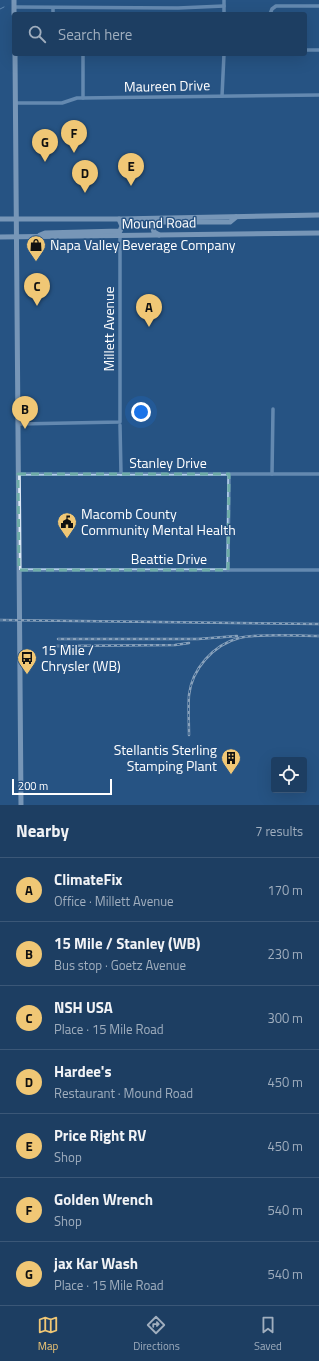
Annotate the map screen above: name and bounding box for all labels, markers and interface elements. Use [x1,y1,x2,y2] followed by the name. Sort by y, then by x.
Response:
[12,12,307,56] search box
[26,23,48,45] icon: search
[58,23,132,46] text: Search here
[124,74,210,97] street label: Maureen Drive
[61,120,87,153] pin: F
[32,129,58,162] pin: G
[118,153,144,186] pin: E
[72,160,98,193] pin: D
[121,211,197,234] street label: Mound Road
[25,234,47,262] shop icon: Napa Valley Beverage Company
[50,234,236,255] place label: Napa Valley Beverage Company
[24,273,50,306] pin: C
[98,286,119,372] street label: Millett Avenue
[136,294,162,327] pin: A
[12,396,38,429] pin: B
[131,402,151,422] your location
[129,452,207,473] street label: Stanley Drive
[81,503,236,540] place label: Macomb County Community Mental Health
[56,511,78,539] public building icon: Macomb County Community Mental Health
[131,548,207,569] street label: Beattie Drive
[41,639,121,676] place label: 15 Mile / Chrysler (WB)
[16,647,38,675] bus stop icon: 15 Mile / Chrysler (WB)
[114,739,217,776] place label: Stellantis Sterling Stamping Plant
[220,747,242,775] building icon: Stellantis Sterling Stamping Plant
[271,757,307,793] map controls
[271,757,307,793] button: locate
[12,777,112,796] scale bar
[18,778,48,794] text: 200 m
[16,818,69,844] text: Nearby
[255,821,303,841] text: 7 results
[54,868,122,891] text: ClimateFix
[25,880,33,900] text: A
[267,880,303,900] text: 170 m
[54,891,174,911] text: Office · Millett Avenue
[54,932,200,955] text: 15 Mile / Stanley (WB)
[25,944,33,964] text: B
[267,944,303,964] text: 230 m
[54,955,186,975] text: Bus stop · Goetz Avenue
[54,996,113,1019] text: NSH USA
[25,1008,33,1028] text: C
[267,1008,303,1028] text: 300 m
[54,1019,164,1039] text: Place · 15 Mile Road
[54,1060,111,1083] text: Hardee's
[25,1072,33,1092] text: D
[267,1072,303,1092] text: 450 m
[54,1083,193,1103] text: Restaurant · Mound Road
[54,1124,146,1147] text: Price Right RV
[25,1136,33,1156] text: E
[267,1136,303,1156] text: 450 m
[54,1147,82,1167] text: Shop
[54,1188,153,1211] text: Golden Wrench
[26,1200,32,1220] text: F
[267,1200,303,1220] text: 540 m
[54,1211,82,1231] text: Shop
[54,1252,138,1275] text: jax Kar Wash
[25,1264,33,1284] text: G
[267,1264,303,1284] text: 540 m
[54,1275,164,1295] text: Place · 15 Mile Road
[37,1314,59,1354] tab: Map
[133,1314,180,1354] tab: Directions
[254,1314,282,1354] tab: Saved

